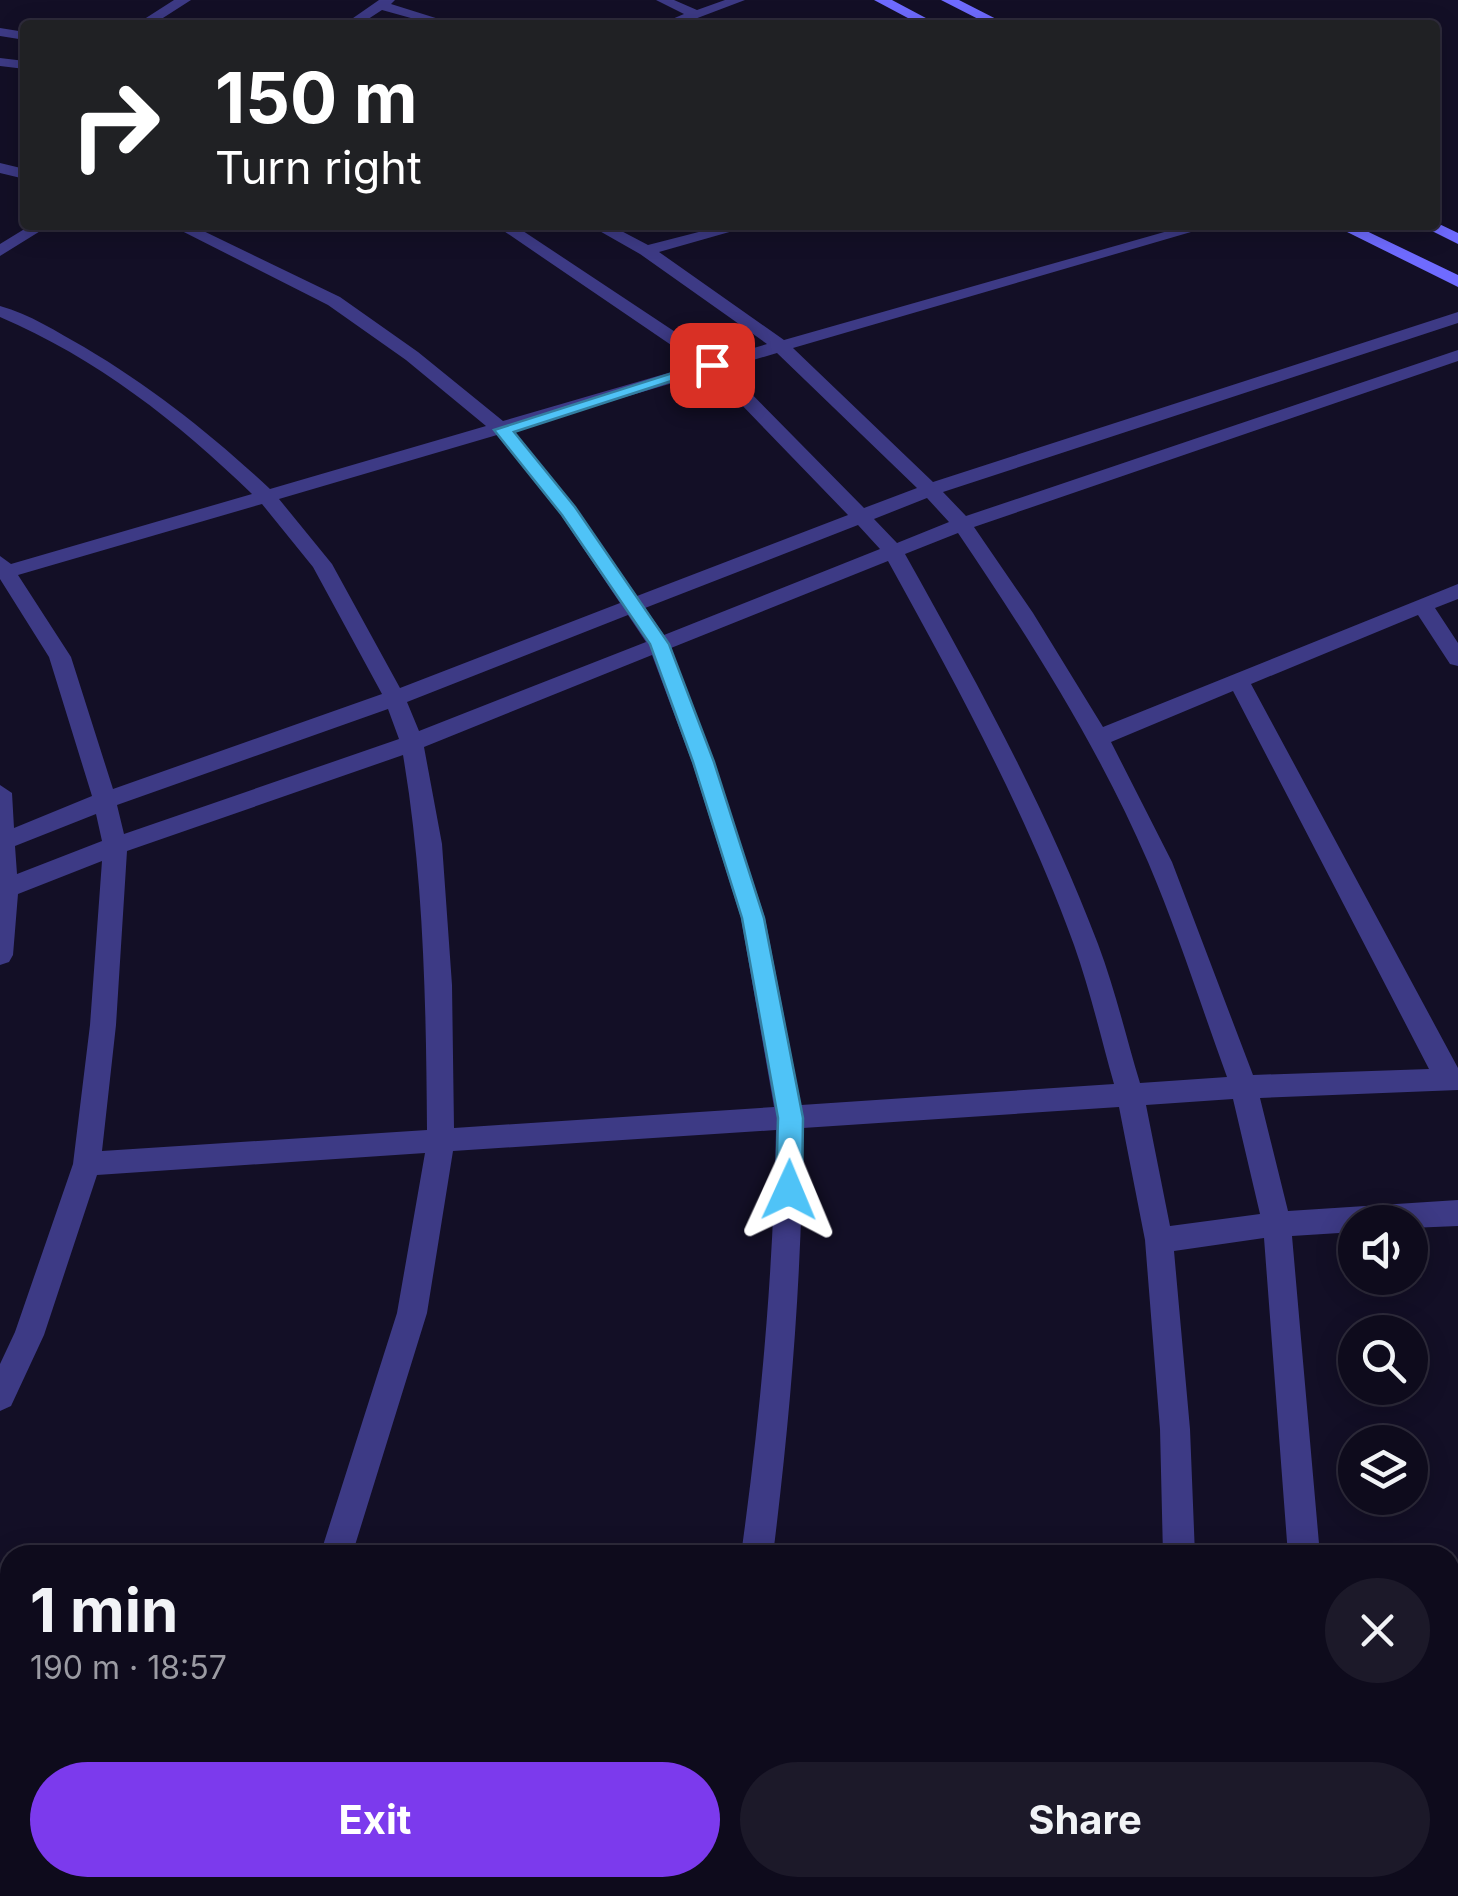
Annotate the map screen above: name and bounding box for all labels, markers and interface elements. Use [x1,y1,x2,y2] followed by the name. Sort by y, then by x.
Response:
[215,55,418,140] text: 150 m
[50,60,180,190] icon: right
[215,140,422,195] text: Turn right
[670,323,755,408] pin
[685,338,740,393] icon: arrive
[737,1138,841,1242] position arrow
[1338,1205,1428,1515] map controls
[1338,1205,1428,1295] button: sound
[1338,1315,1428,1405] button: search
[1338,1425,1428,1515] button: layers
[30,1574,178,1646] text: 1 min
[1325,1578,1430,1683] button: close
[30,1648,227,1687] text: 190 m · 18:57
[30,1762,720,1877] button: Exit
[740,1762,1430,1877] button: Share

